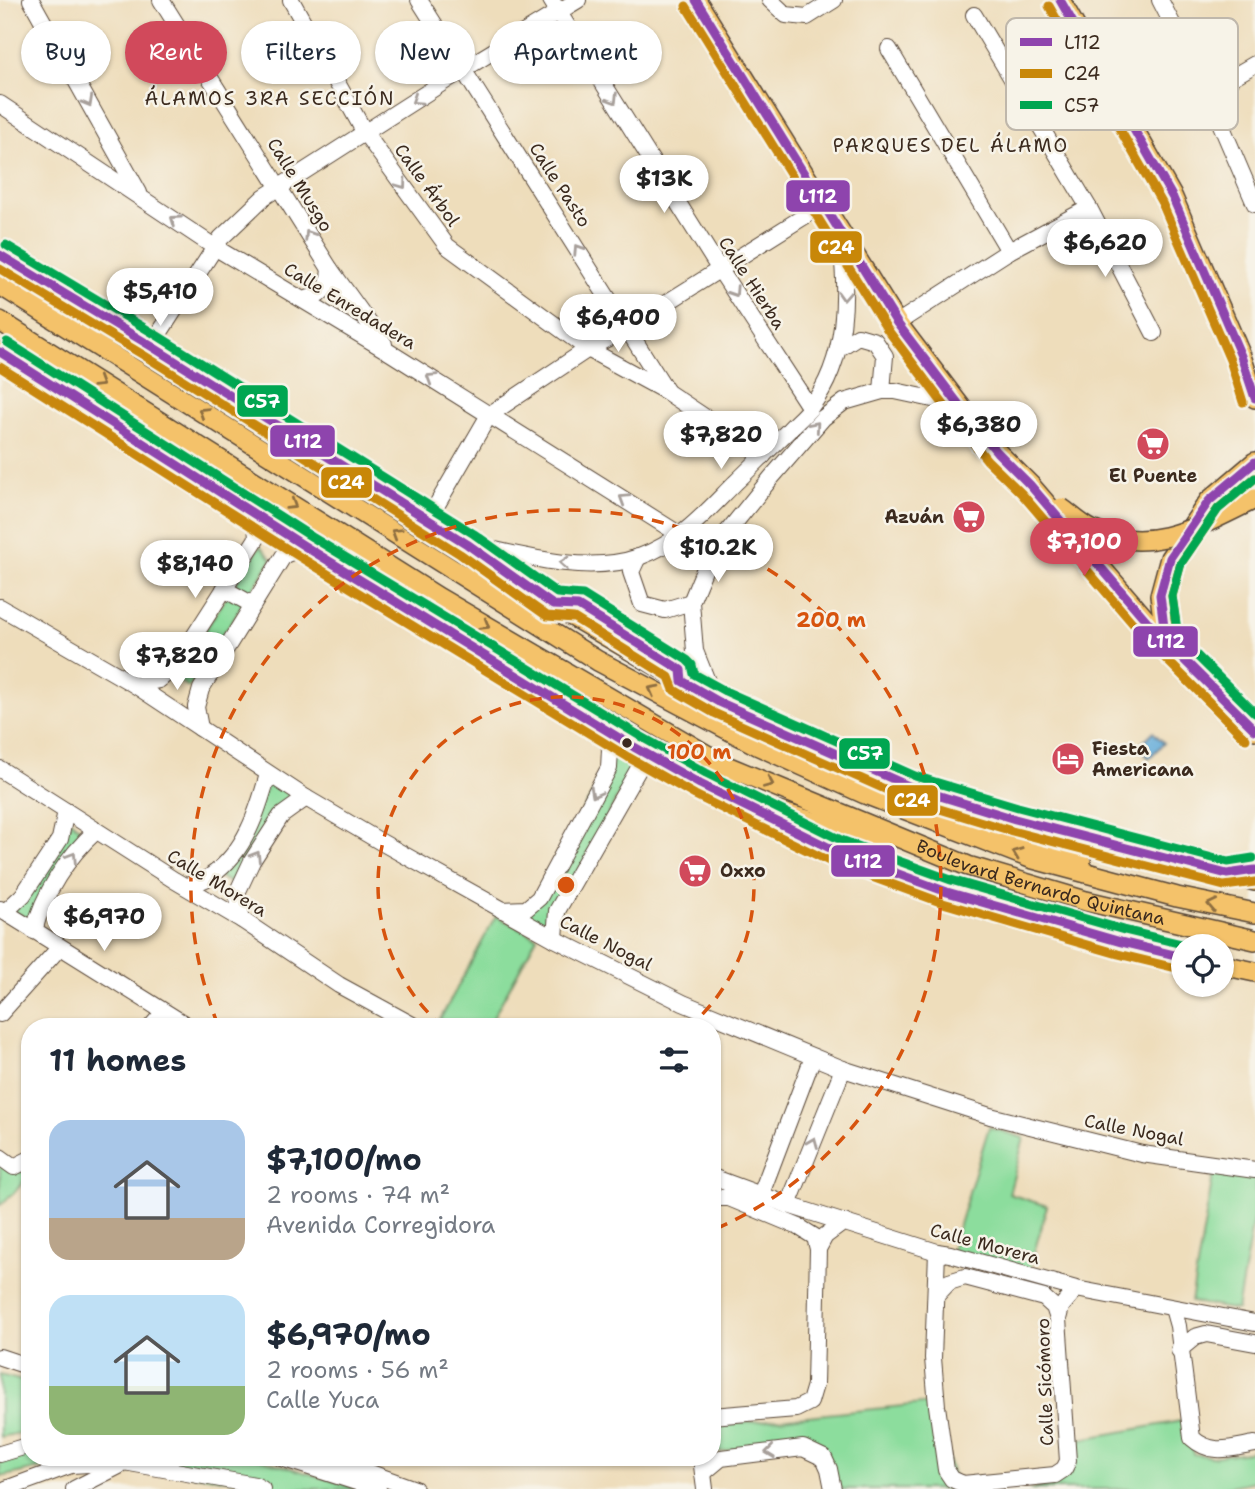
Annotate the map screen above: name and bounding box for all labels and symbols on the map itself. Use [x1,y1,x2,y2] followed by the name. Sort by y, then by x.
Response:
[1006,18,1238,130] legend
[1064,30,1101,55] text: L112
[1064,61,1100,86] text: C24
[144,85,396,111] district label: ÁLAMOS 3RA SECCIÓN
[410,92,423,105] one-way arrow
[605,92,618,105] one-way arrow
[1064,93,1100,118] text: C57
[80,95,93,108] one-way arrow
[833,132,1069,158] district label: PARQUES DEL ÁLAMO
[262,133,338,237] street label: Calle Musgo
[524,138,596,232] street label: Calle Pasto
[389,139,465,232] street label: Calle Árbol
[623,156,705,215] pin: $13K
[394,176,406,189] one-way arrow
[785,179,851,213] line badge: L112
[799,184,837,209] text: L112
[170,216,183,228] one-way arrow
[1048,219,1162,279] pin: $6,620
[304,230,317,243] one-way arrow
[809,230,863,264] line badge: C24
[713,232,791,334] street label: Calle Hierba
[817,235,855,260] text: C24
[574,243,587,256] one-way arrow
[279,257,421,355] street label: Calle Enredadera
[103,268,217,328] pin: $5,410
[726,284,739,297] one-way arrow
[837,291,852,302] one-way arrow
[561,294,675,354] pin: $6,400
[426,374,439,387] one-way arrow
[92,375,105,388] one-way arrow
[236,384,289,418] line badge: C57
[244,389,280,414] text: C57
[922,402,1036,461] pin: $6,380
[198,408,211,421] one-way arrow
[664,412,778,471] pin: $7,820
[807,422,819,435] one-way arrow
[269,424,336,458] line badge: L112
[1134,425,1172,463] supermarket icon: El Puente
[284,429,322,454] text: L112
[1109,464,1197,488] place label: El Puente
[320,466,373,499] line badge: C24
[327,470,365,495] text: C24
[619,495,632,508] one-way arrow
[284,496,297,509] one-way arrow
[950,498,988,536] supermarket icon: Azuán
[884,505,944,529] place label: Azuán
[1027,518,1141,578] pin: $7,100
[661,524,775,584] pin: $10.2K
[391,529,404,542] one-way arrow
[138,540,252,600] pin: $8,140
[558,556,569,571] one-way arrow
[796,606,866,634] text: 200 m
[477,616,490,629] one-way arrow
[1132,625,1199,658] line badge: L112
[1147,629,1185,654] text: L112
[120,632,234,692] pin: $7,820
[648,685,660,698] one-way arrow
[620,736,634,750] unlabelled marker
[838,737,891,770] line badge: C57
[1092,737,1194,782] place label: Fiesta Americana
[667,738,731,766] text: 100 m
[1049,740,1087,778] hotel icon: Fiesta Americana
[847,741,883,766] text: C57
[762,775,774,789] one-way arrow
[886,784,939,817] line badge: C24
[590,786,604,798] one-way arrow
[893,788,931,813] text: C24
[913,834,1167,931] street label: Boulevard Bernardo Quintana
[163,844,271,922] street label: Calle Morera
[830,844,896,878] line badge: L112
[1011,847,1023,861] one-way arrow
[844,849,882,874] text: L112
[64,851,77,864] one-way arrow
[247,851,260,864] one-way arrow
[676,852,714,890] supermarket icon: Oxxo
[720,859,766,883] place label: Oxxo
[554,873,578,897] centre of rings
[47,894,161,953] pin: $6,970
[1206,898,1218,913] one-way arrow
[556,909,657,977] street label: Calle Nogal
[1082,1109,1186,1152] street label: Calle Nogal
[805,1137,819,1149] one-way arrow
[928,1218,1042,1270] street label: Calle Morera
[1031,1318,1059,1446] street label: Calle Sicómoro
[764,1444,776,1459] one-way arrow

